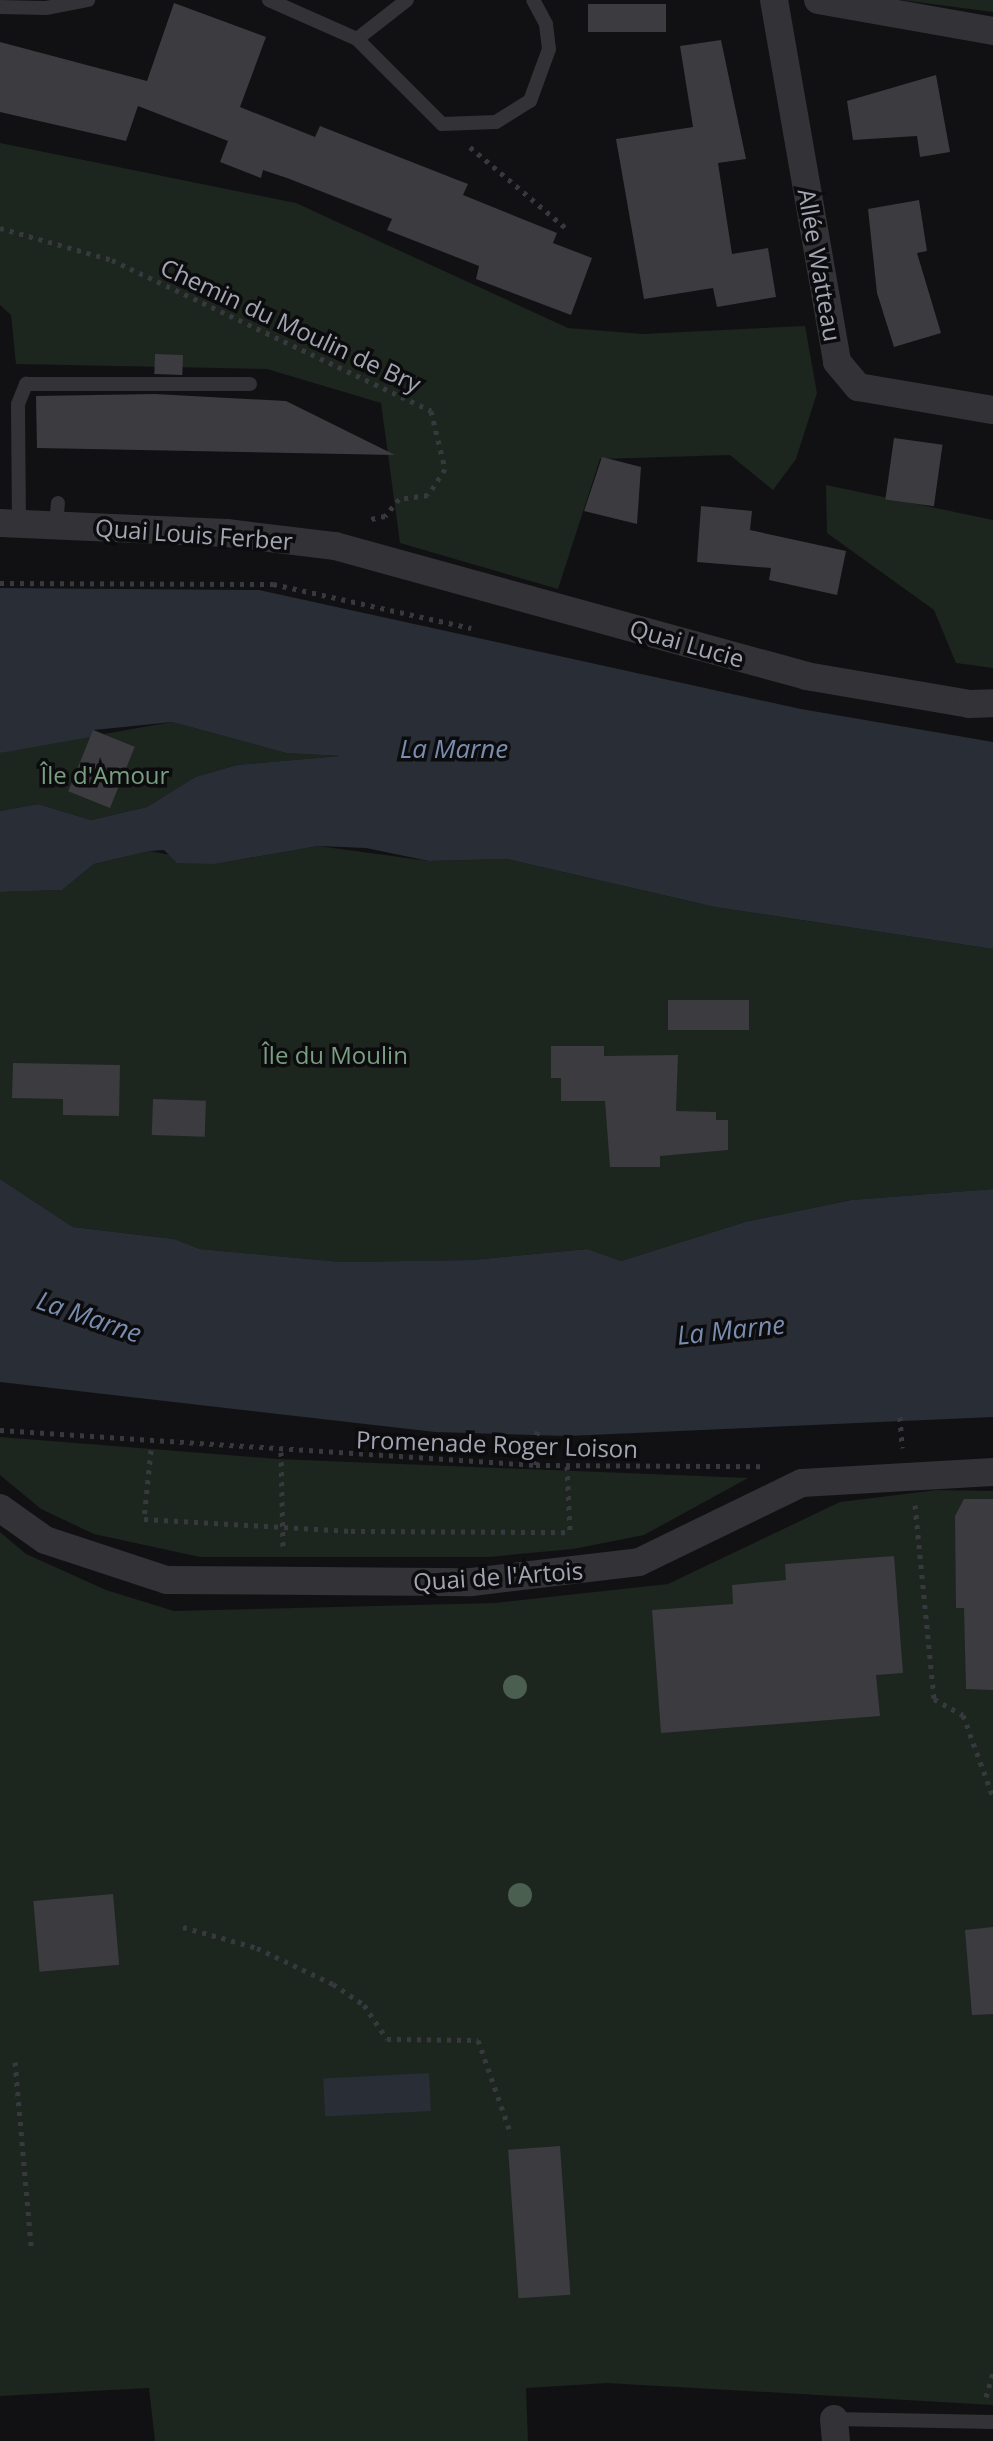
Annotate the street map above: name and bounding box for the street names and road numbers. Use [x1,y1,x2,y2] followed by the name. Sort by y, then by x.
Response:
[792,186,848,344] street label: Allée Watteau
[156,252,426,398] street label: Chemin du Moulin de Bry
[94,513,294,555] street label: Quai Louis Ferber
[627,613,747,673] street label: Quai Lucie
[355,1425,639,1463] street label: Promenade Roger Loison
[412,1556,584,1596] street label: Quai de l'Artois

